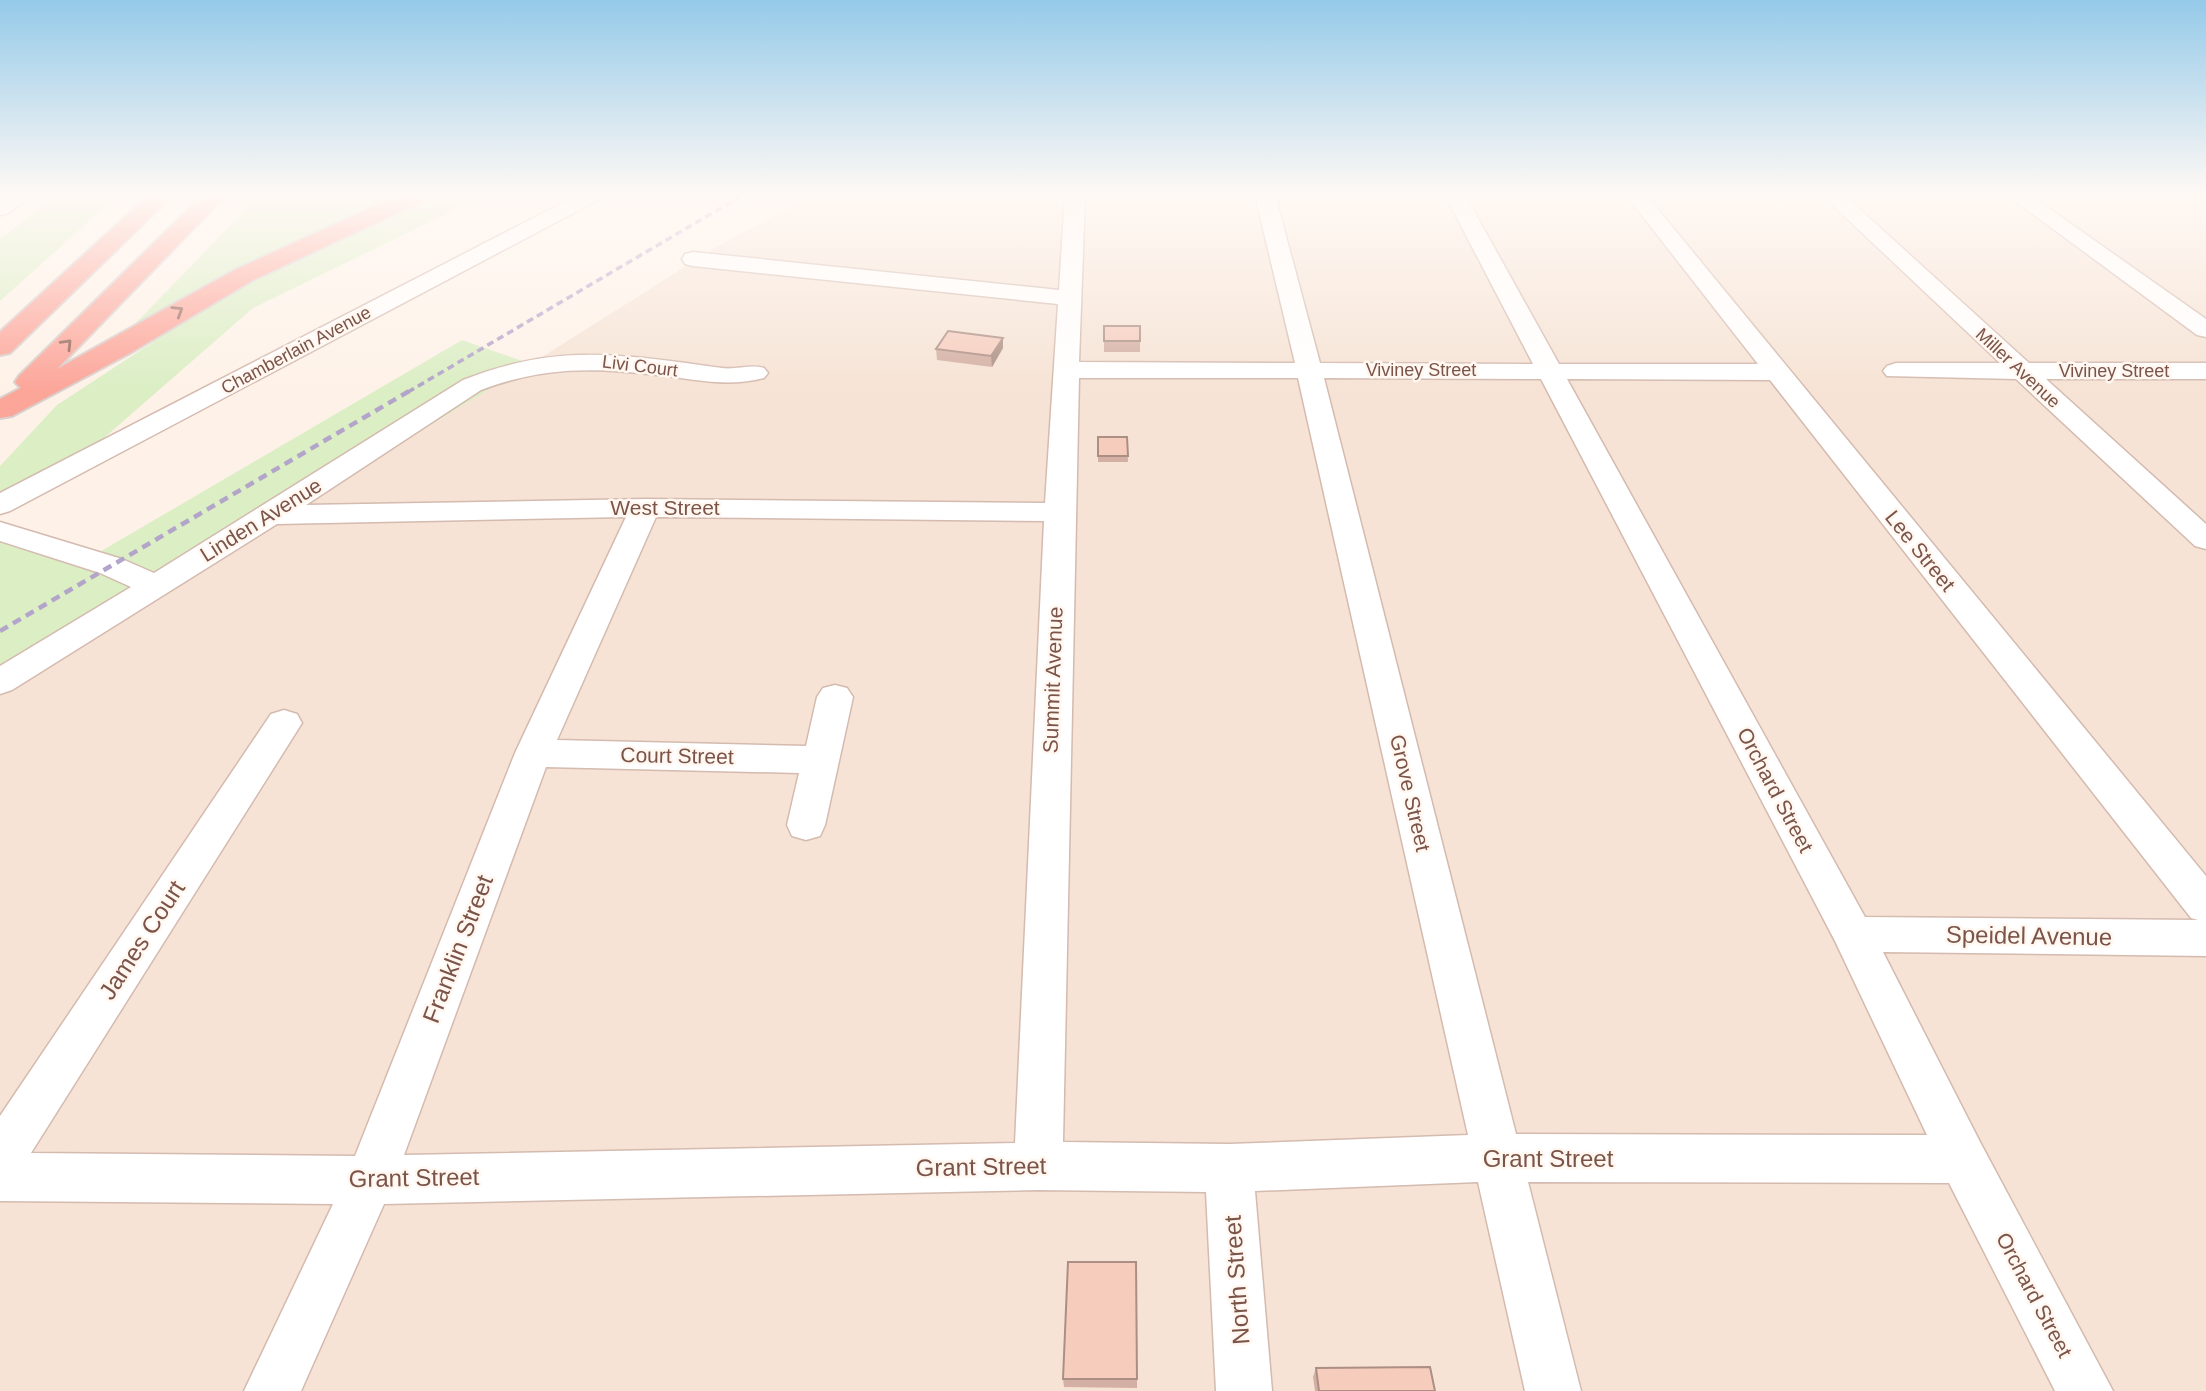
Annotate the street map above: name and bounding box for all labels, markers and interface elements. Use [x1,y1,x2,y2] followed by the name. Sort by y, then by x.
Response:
[218,302,374,398] street label: Chamberlain Avenue
[171,307,184,320] one-way arrow
[1972,324,2064,412] street label: Miller Avenue
[59,339,72,352] one-way arrow
[601,351,679,381] street label: Livi Court
[1366,360,1476,380] street label: Viviney Street
[2059,361,2169,381] street label: Viviney Street
[196,473,326,566] street label: Linden Avenue
[610,496,720,519] street label: West Street
[1881,506,1960,596] street label: Lee Street
[1038,606,1067,754] street label: Summit Avenue
[1733,724,1818,856] street label: Orchard Street
[1386,732,1435,854] street label: Grove Street
[620,743,734,768] street label: Court Street
[417,871,498,1027] street label: Franklin Street
[93,875,190,1004] street label: James Court
[1946,921,2112,950] street label: Speidel Avenue
[1483,1145,1614,1172] street label: Grant Street
[915,1152,1047,1181] street label: Grant Street
[348,1163,480,1192] street label: Grant Street
[1218,1214,1254,1346] street label: North Street
[1992,1229,2077,1361] street label: Orchard Street

